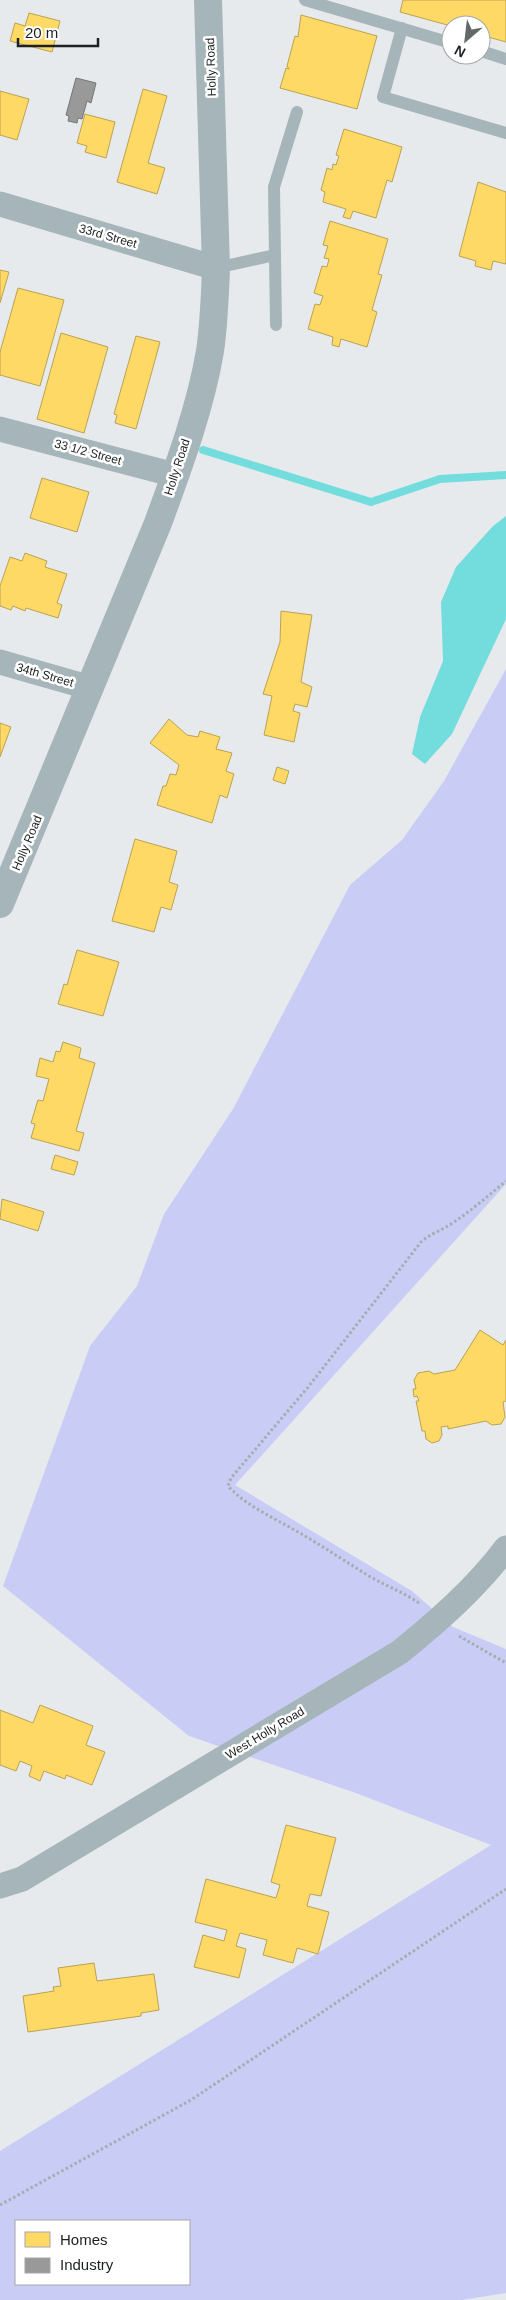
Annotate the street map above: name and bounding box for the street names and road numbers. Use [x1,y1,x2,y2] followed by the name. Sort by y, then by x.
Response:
[203,37,219,97] street label: Holly Road
[78,221,139,251] street label: 33rd Street
[53,436,124,468] street label: 33 1/2 Street
[161,437,193,497] street label: Holly Road
[15,660,76,690] street label: 34th Street
[9,813,45,873] street label: Holly Road
[223,1704,307,1762] street label: West Holly Road

